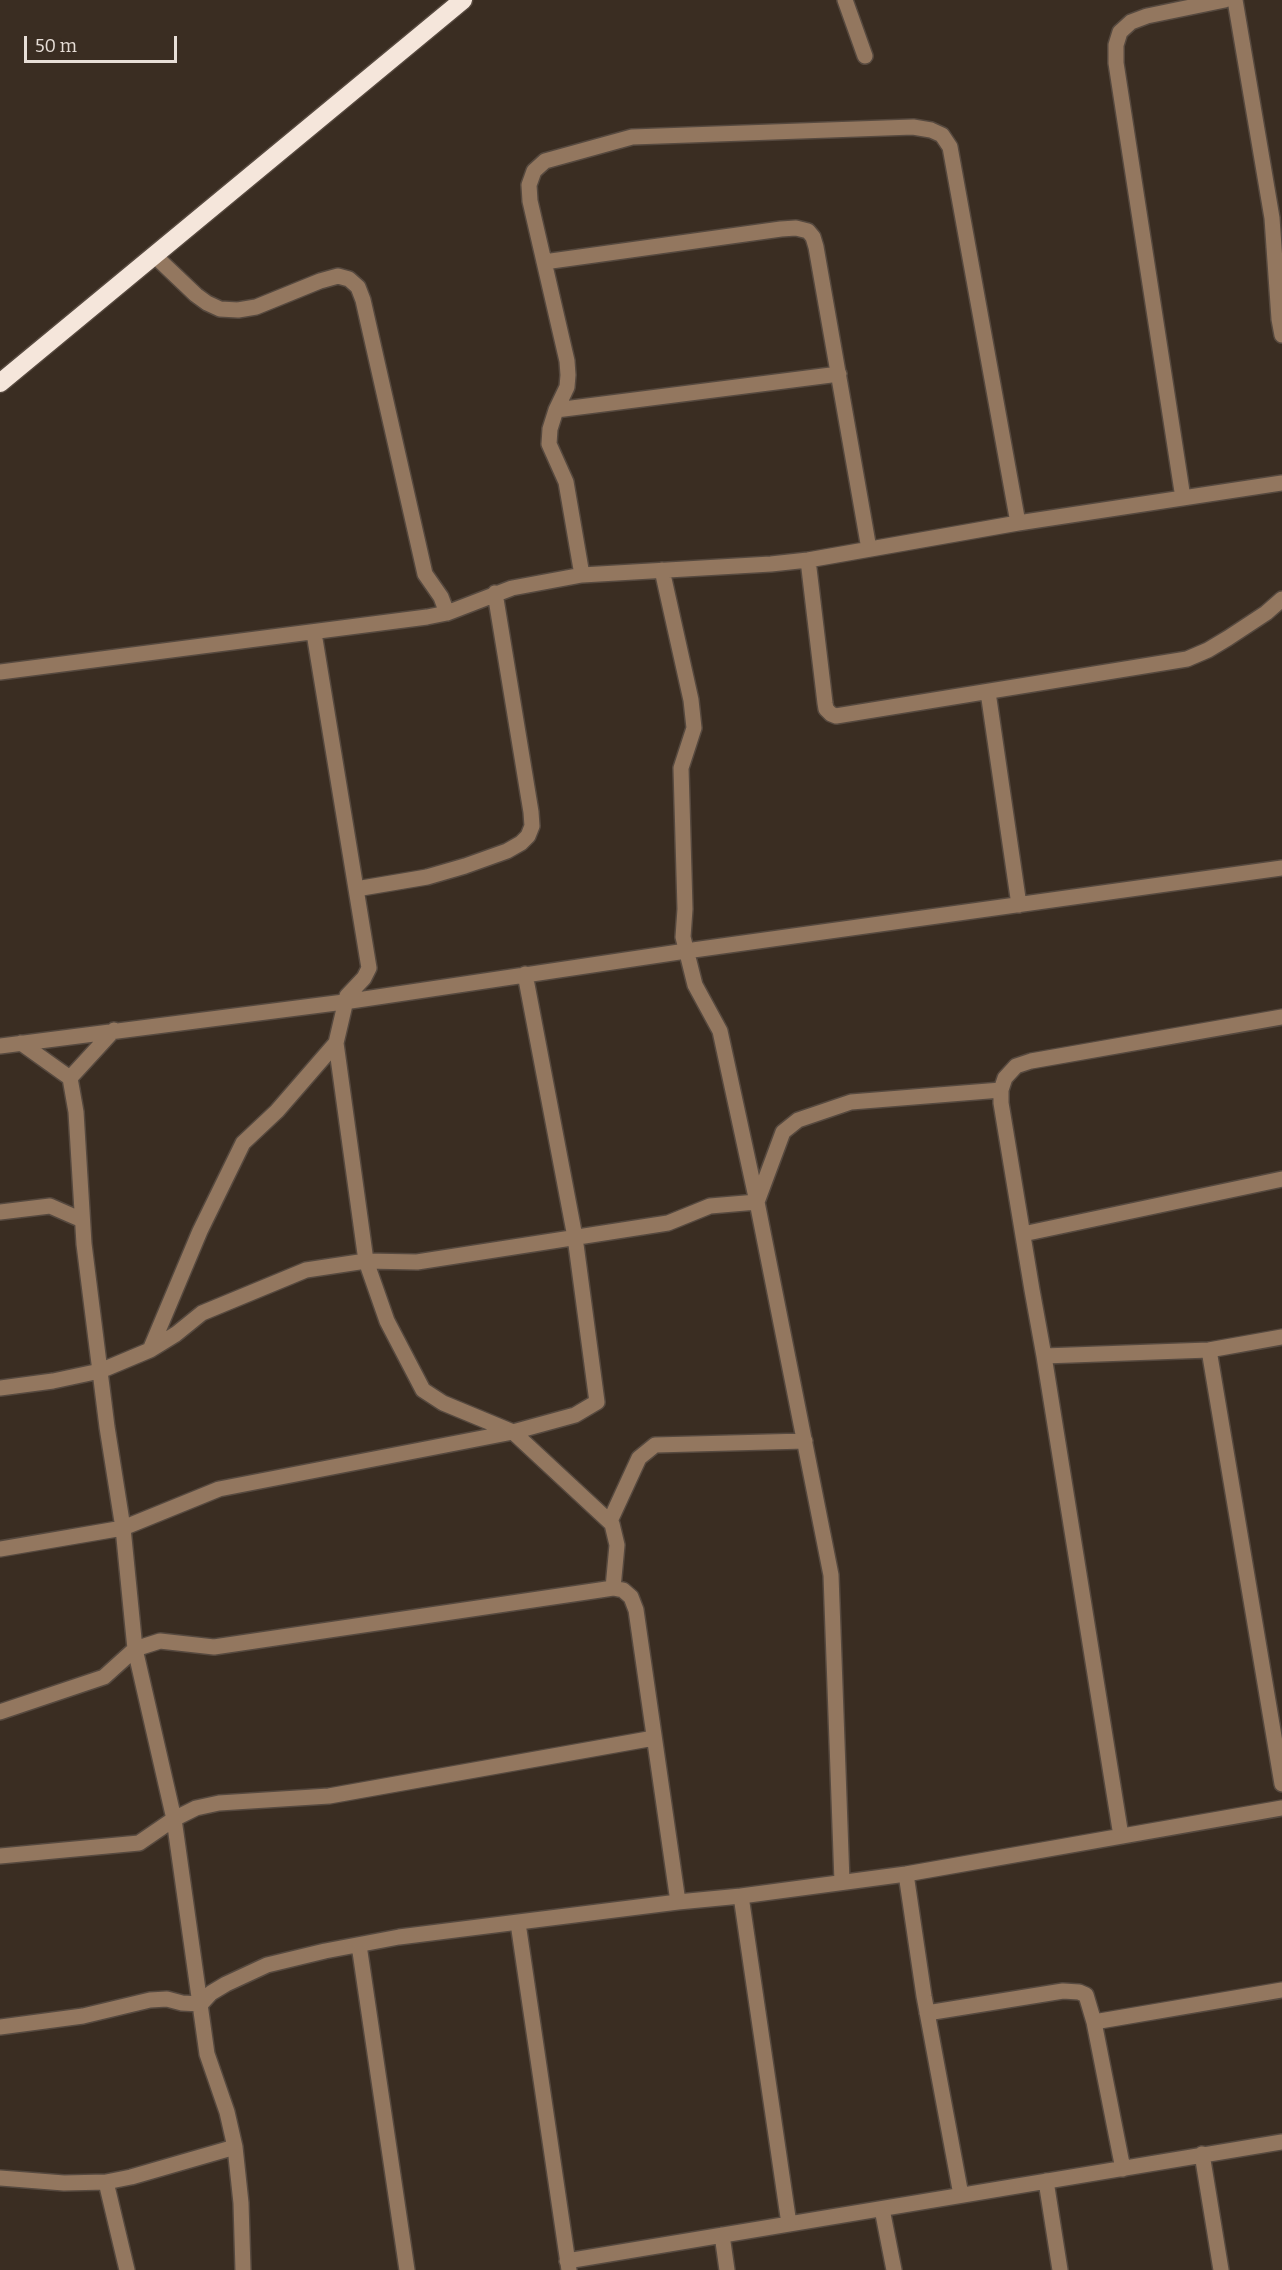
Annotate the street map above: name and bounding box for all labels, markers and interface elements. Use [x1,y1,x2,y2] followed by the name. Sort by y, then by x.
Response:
[27,24,180,62] scale bar
[35,35,77,57] text: 50 m

